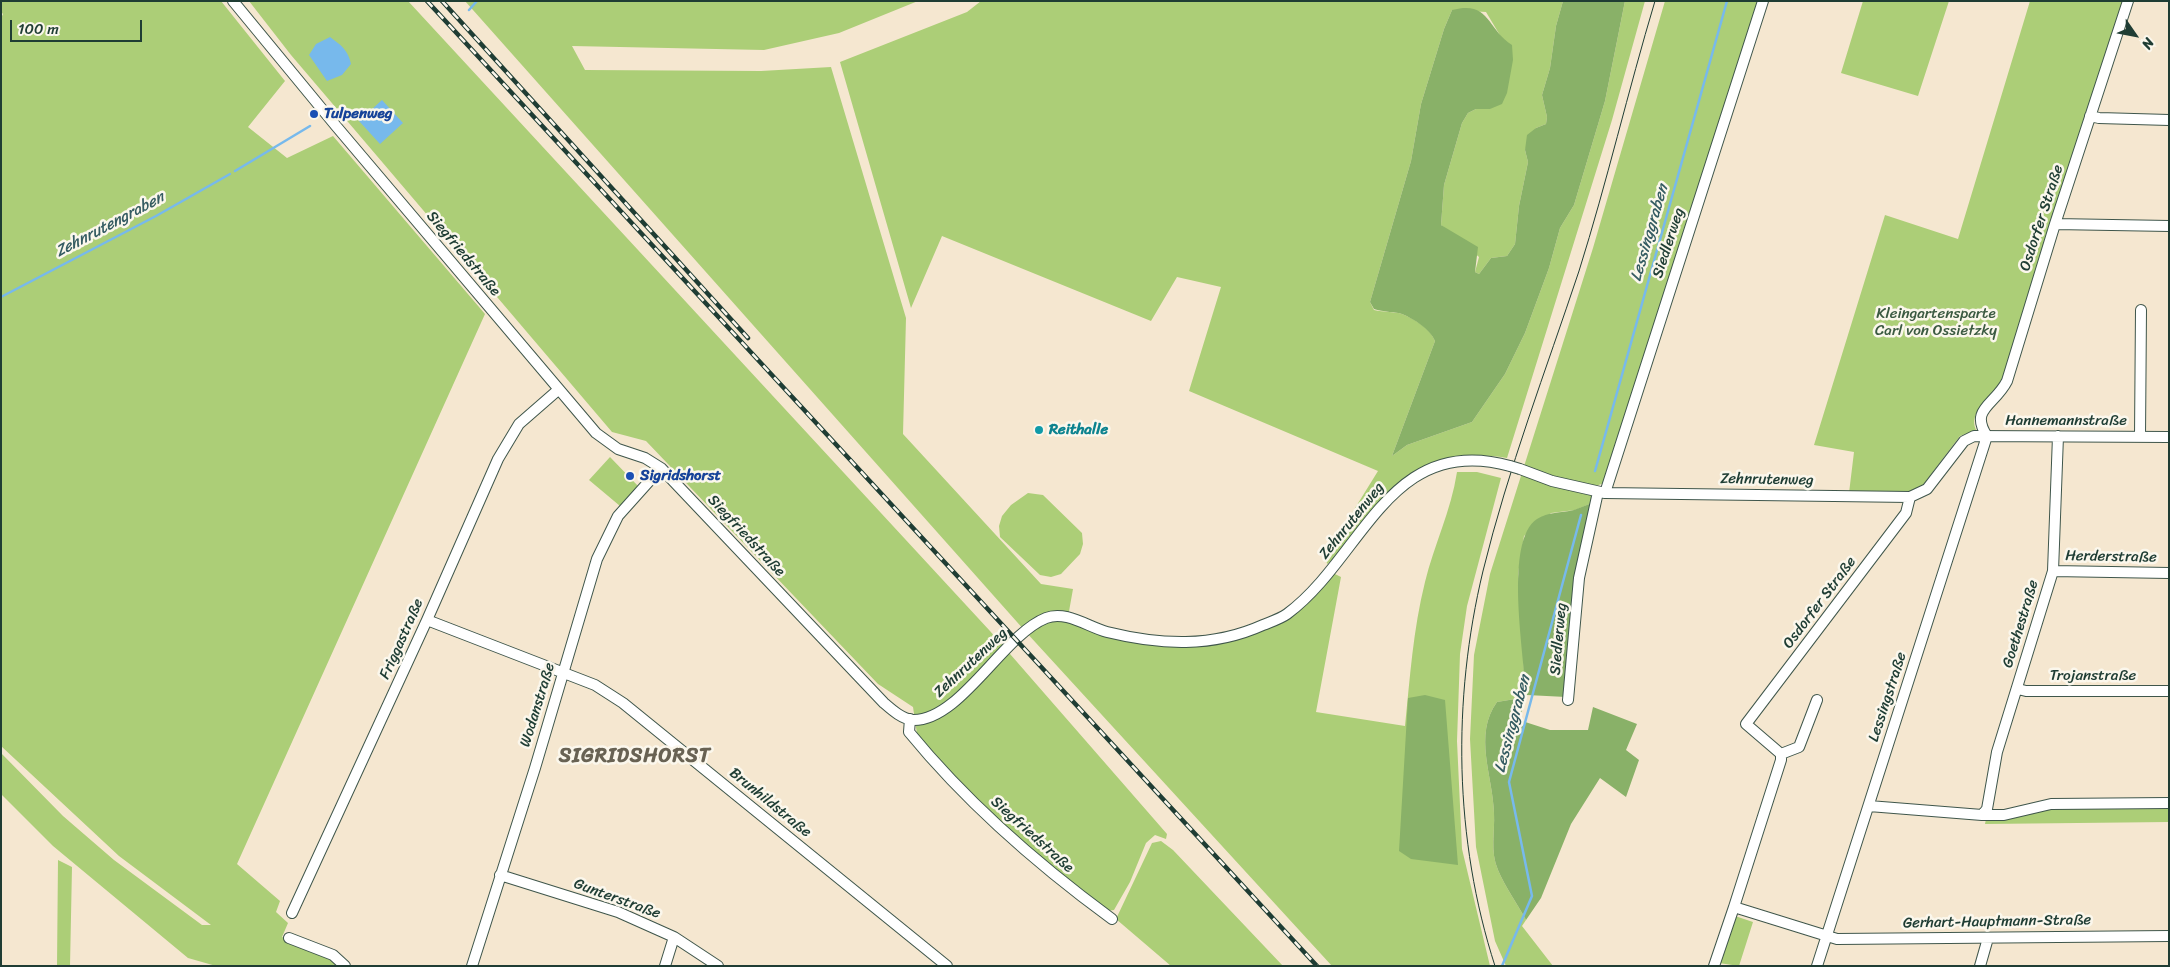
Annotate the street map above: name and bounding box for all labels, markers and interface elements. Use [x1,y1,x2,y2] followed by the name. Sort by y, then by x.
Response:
[12,10,145,42] scale bar
[2110,10,2160,60] north arrow
[18,16,59,42] text: 100 m
[2135,33,2161,54] text: N
[324,105,392,123] place label: Tulpenweg
[308,108,320,120] marker: Tulpenweg
[2016,163,2068,273] street label: Osdorfer Straße
[1627,182,1673,284] water label: Lessinggraben
[52,188,168,262] water label: Zehnrutengraben
[1649,206,1689,280] street label: Siedlerweg
[422,208,504,300] street label: Siegfriedstraße
[1875,305,1997,340] park label: Kleingartensparte Carl von Ossietzky
[2005,412,2127,430] street label: Hannemannstraße
[1049,421,1108,439] place label: Reithalle
[1033,424,1045,436] marker: Reithalle
[640,467,721,485] place label: Sigridshorst
[624,470,636,482] marker: Sigridshorst
[1720,470,1814,490] street label: Zehnrutenweg
[1316,479,1388,563] street label: Zehnrutenweg
[703,491,789,581] street label: Siegfriedstraße
[2065,547,2157,567] street label: Herderstraße
[1780,553,1860,653] street label: Osdorfer Straße
[1999,578,2043,670] street label: Goethestraße
[376,596,428,682] street label: Friggastraße
[1547,602,1571,676] street label: Siedlerweg
[931,625,1011,701] street label: Zehnrutenweg
[1865,650,1911,744] street label: Lessingstraße
[517,661,559,749] street label: Wodanstraße
[2050,667,2136,685] street label: Trojanstraße
[1491,673,1535,775] water label: Lessinggraben
[559,745,711,769] district label: SIGRIDSHORST
[725,764,815,842] street label: Brunhildstraße
[987,793,1077,877] street label: Siegfriedstraße
[571,875,663,923] street label: Gunterstraße
[1903,911,2091,933] street label: Gerhart-Hauptmann-Straße

